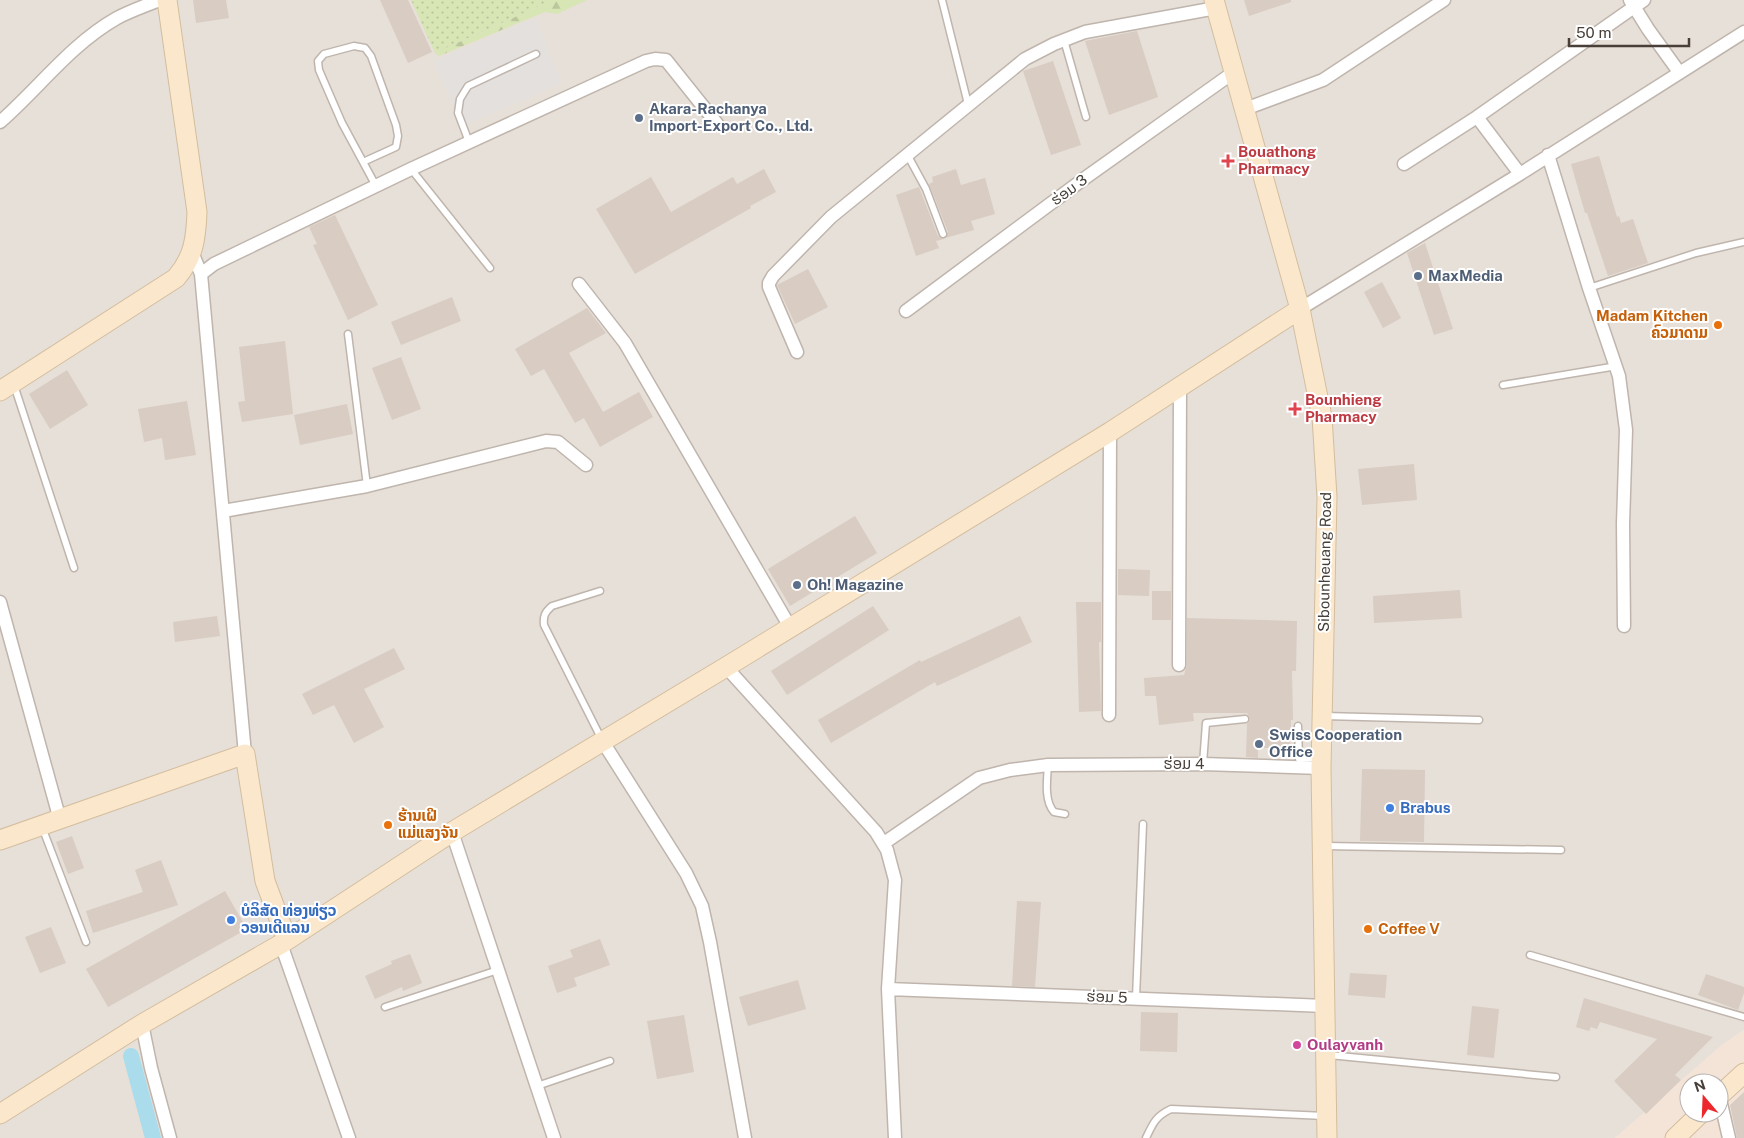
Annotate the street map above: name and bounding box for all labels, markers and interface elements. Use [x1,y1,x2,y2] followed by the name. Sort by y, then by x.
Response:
[1569,15,1689,47] scale bar
[1576,24,1611,41] text: 50 m
[649,100,813,134] place label: Akara-Rachanya Import-Export Co., Ltd.
[633,112,645,124] marker: Akara-Rachanya Import-Export Co., Ltd.
[1238,143,1317,177] place label: Bouathong Pharmacy
[1222,155,1234,167] marker: Bouathong Pharmacy
[1047,171,1090,208] street label: ຮ່ອມ 3
[1428,267,1503,284] place label: MaxMedia
[1412,270,1424,282] marker: MaxMedia
[1596,307,1708,341] place label: Madam Kitchen ຄົວມາດາມ
[1712,319,1724,331] marker: Madam Kitchen ຄົວມາດາມ
[1305,391,1382,425] place label: Bounhieng Pharmacy
[1289,403,1301,415] marker: Bounhieng Pharmacy
[1315,492,1334,632] street label: Sibounheuang Road
[807,576,904,593] place label: Oh! Magazine
[791,579,803,591] marker: Oh! Magazine
[1269,726,1402,760] place label: Swiss Cooperation Office
[1253,738,1265,750] marker: Swiss Cooperation Office
[1164,755,1204,772] street label: ຮ່ອມ 4
[1400,799,1451,816] place label: Brabus
[1384,802,1396,814] marker: Brabus
[398,807,458,841] place label: ຮ້ານເຝີ ແມ່ແສງຈັນ
[382,819,394,831] marker: ຮ້ານເຝີ ແມ່ແສງຈັນ
[241,901,337,936] place label: ບໍລິສັດ ທ່ອງທ່ຽວ ວອນເດີແລນ
[225,914,237,926] marker: ບໍລິສັດ ທ່ອງທ່ຽວ ວອນເດີແລນ
[1378,920,1440,937] place label: Coffee V
[1362,923,1374,935] marker: Coffee V
[1086,987,1128,1006] street label: ຮ່ອມ 5
[1307,1036,1383,1053] place label: Oulayvanh
[1291,1039,1303,1051] marker: Oulayvanh
[1679,1073,1729,1123] north arrow
[1692,1076,1708,1095] text: N

